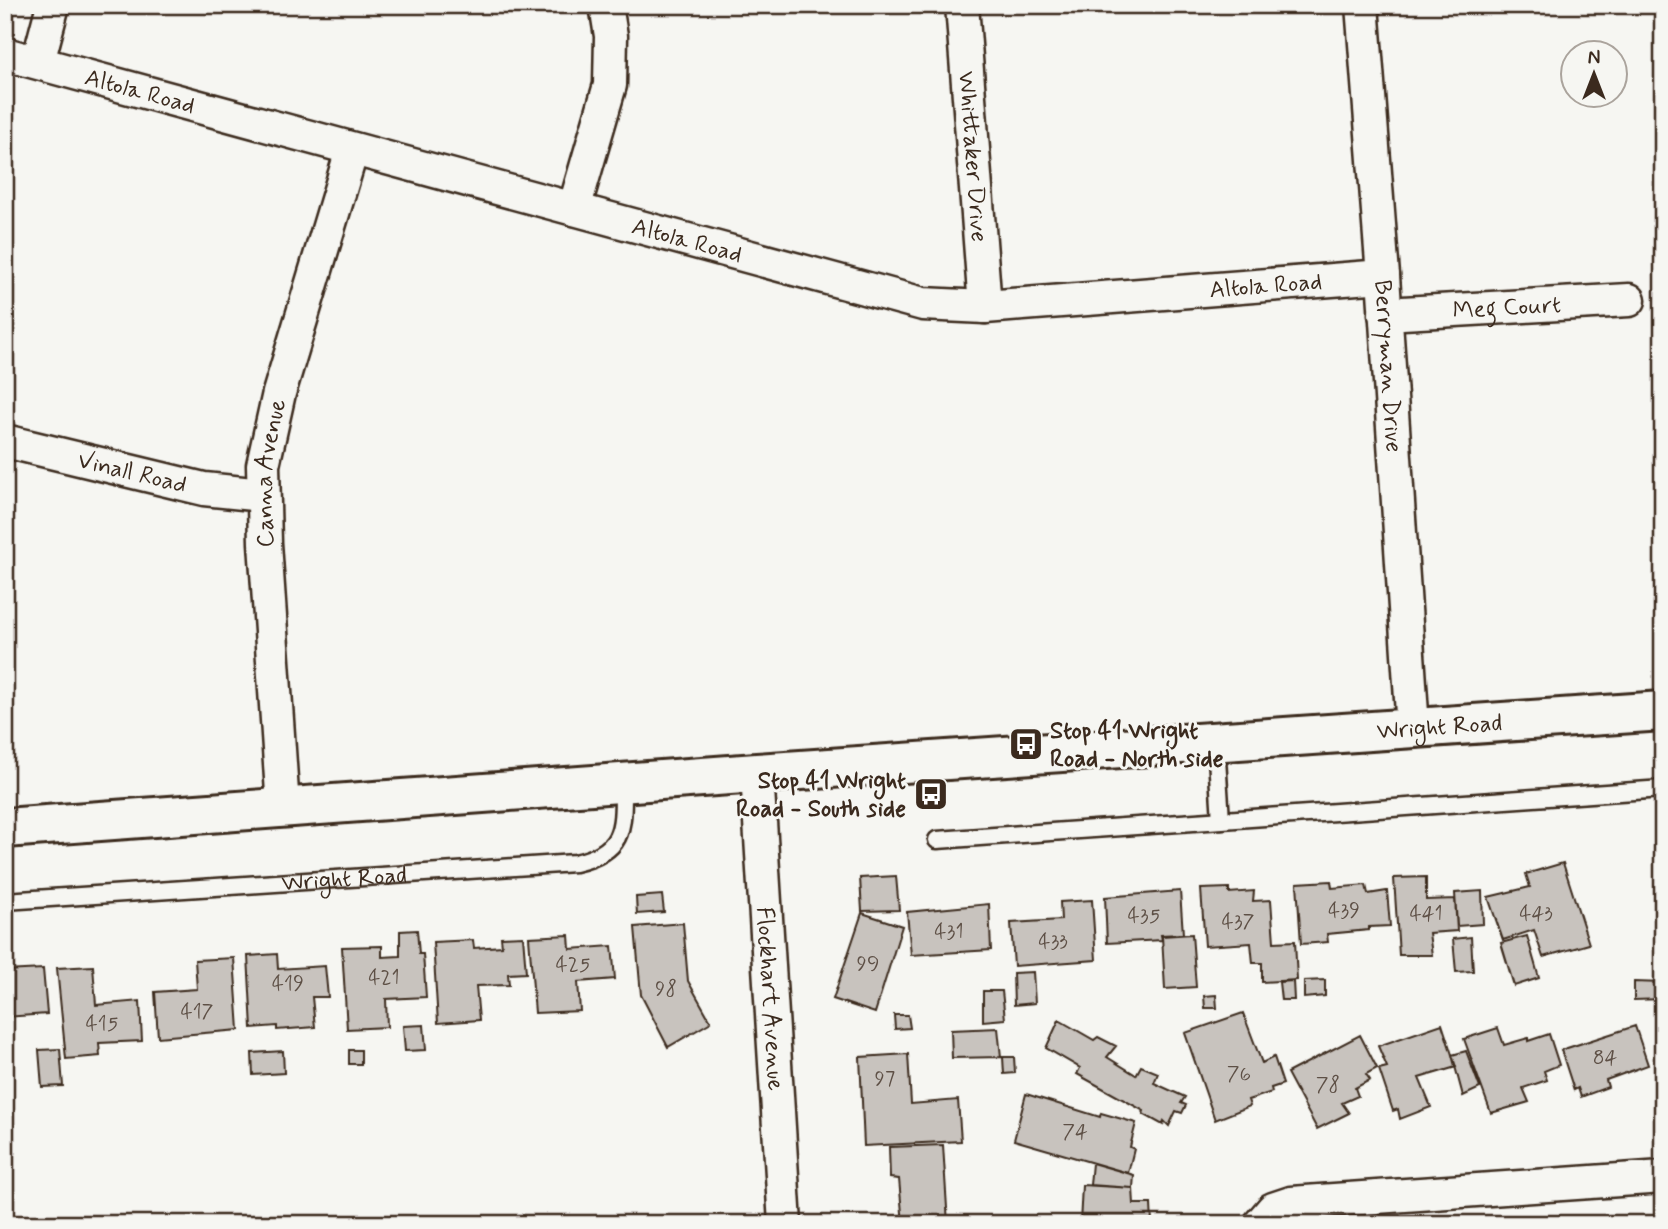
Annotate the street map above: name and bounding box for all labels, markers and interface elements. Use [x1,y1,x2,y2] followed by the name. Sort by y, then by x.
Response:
[1560,38,1630,108] north arrow
[1588,46,1600,71] text: N
[81,62,198,122] street label: Altola Road
[950,70,994,243] street label: Whittaker Drive
[628,211,745,271] street label: Altola Road
[1208,267,1323,306] street label: Altola Road
[1366,279,1409,453] street label: Berryman Drive
[1452,290,1562,328] street label: Meg Court
[248,396,294,548] street label: Canna Avenue
[74,445,190,501] street label: Vinall Road
[1376,708,1503,748] street label: Wright Road
[1050,716,1224,775] place label: Stop 41 Wright Road - North side
[1007,725,1045,763] bus stop icon: Stop 41 Wright Road - North side
[736,766,906,825] place label: Stop 41 Wright Road - South side
[912,775,950,813] bus stop icon: Stop 41 Wright Road - South side
[281,860,408,900] street label: Wright Road
[1328,897,1360,925] house number: 439
[1409,900,1443,928] house number: 441
[1519,900,1553,928] house number: 443
[1128,902,1160,930] house number: 435
[748,906,791,1092] street label: Flockhart Avenue
[1222,908,1254,936] house number: 437
[934,918,964,946] house number: 431
[1038,928,1068,956] house number: 433
[857,950,879,978] house number: 99
[556,951,591,979] house number: 425
[368,964,400,992] house number: 421
[272,970,304,998] house number: 419
[655,975,677,1003] house number: 98
[181,998,213,1026] house number: 417
[86,1010,118,1038] house number: 415
[1593,1044,1618,1072] house number: 84
[1227,1060,1251,1088] house number: 76
[875,1065,895,1093] house number: 97
[1316,1071,1340,1099] house number: 78
[1062,1118,1088,1146] house number: 74

